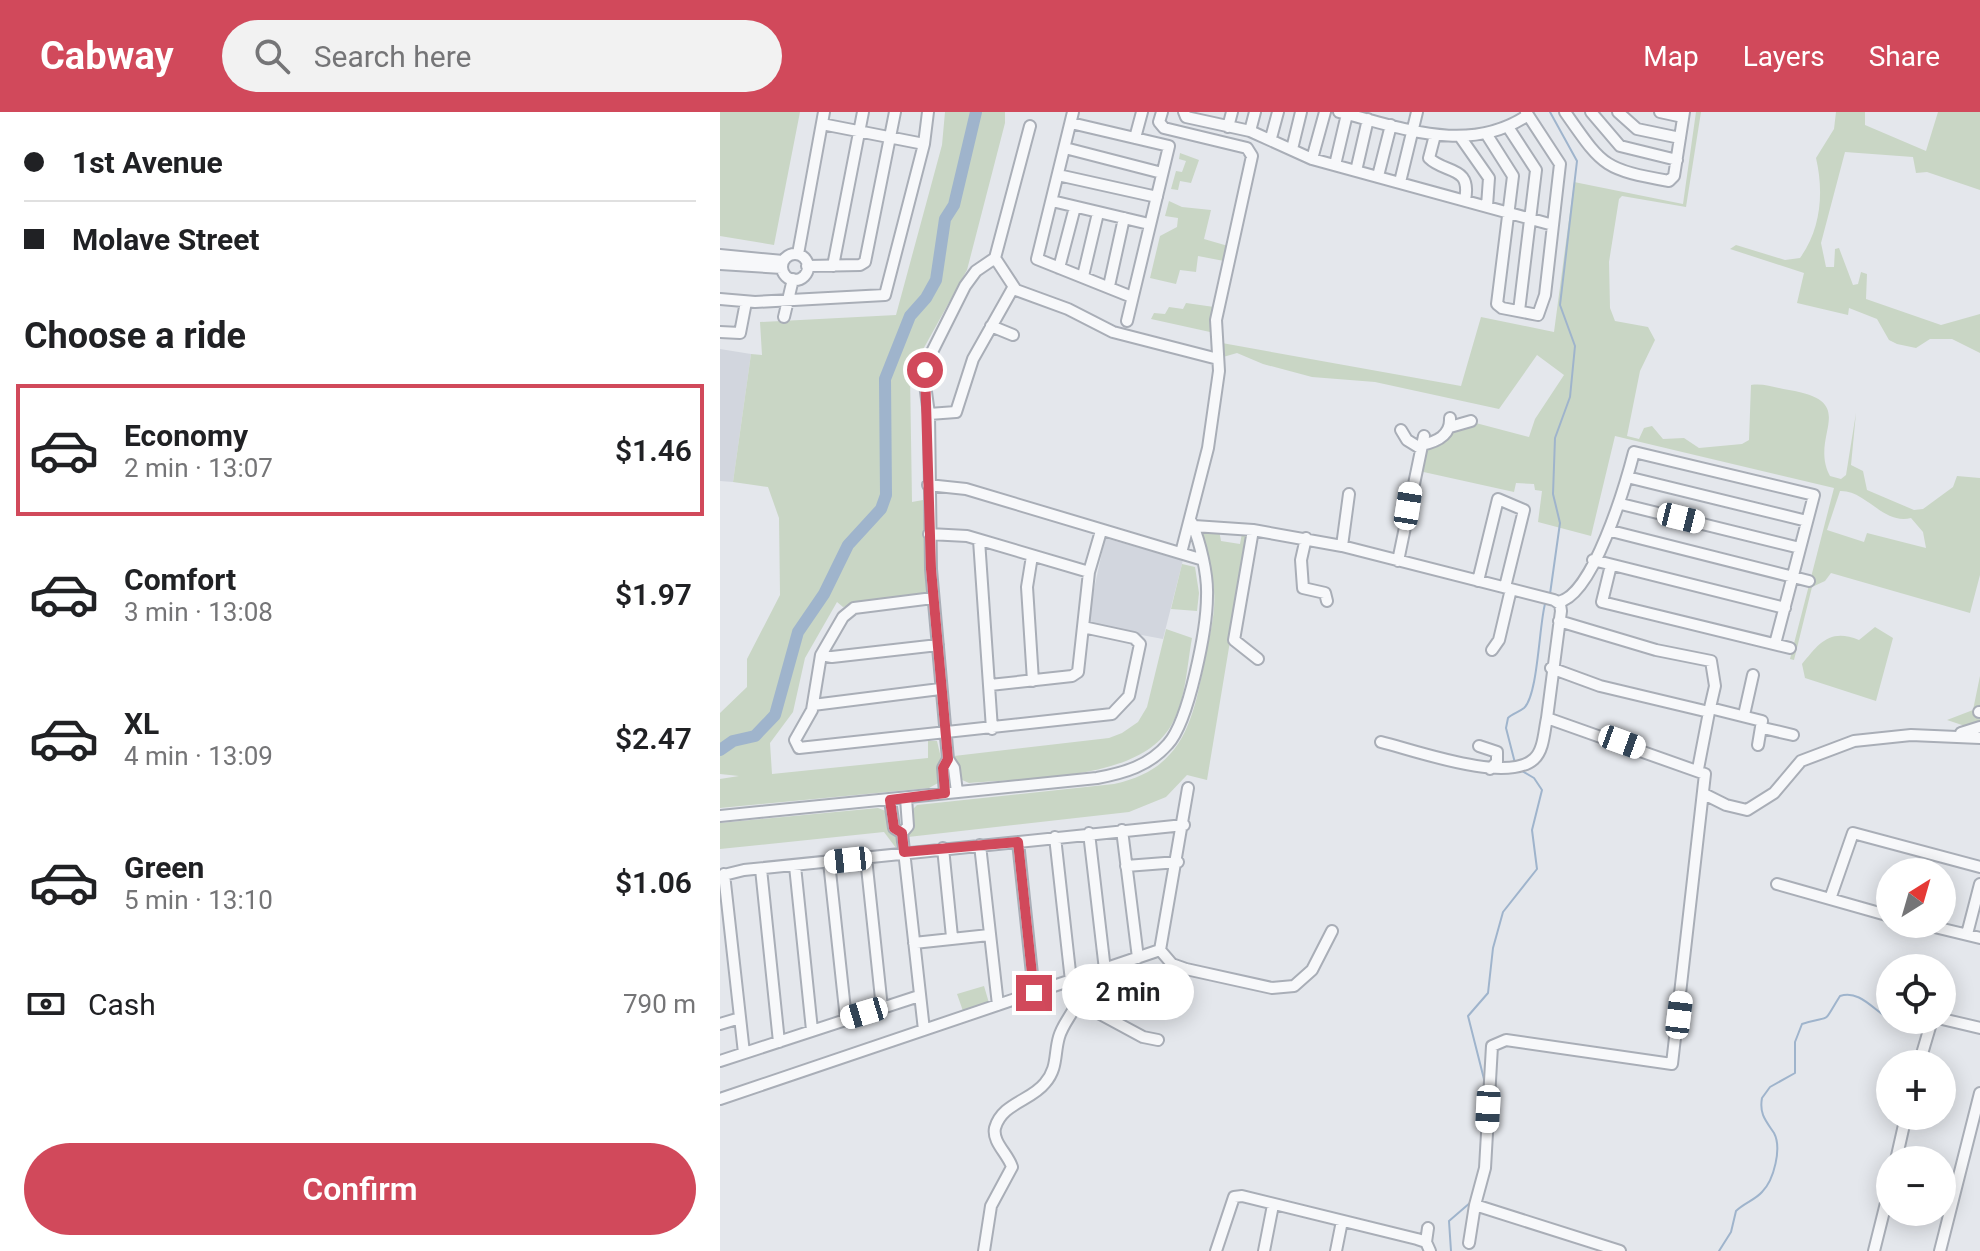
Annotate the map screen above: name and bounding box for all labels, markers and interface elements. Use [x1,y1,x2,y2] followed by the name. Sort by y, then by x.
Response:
[222,20,782,92] search box
[40,34,174,78] text: Cabway
[250,34,294,78] icon: search
[314,39,472,74] text: Search here
[1643,40,1699,73] text: Map
[1743,40,1825,73] text: Layers
[1869,40,1940,73] text: Share
[72,145,223,180] text: 1st Avenue
[72,222,260,257] text: Molave Street
[24,315,246,357] text: Choose a ride
[907,352,943,388] route start
[28,414,100,486] icon: car
[124,418,248,453] text: Economy
[615,433,692,468] text: $1.46
[124,453,273,483] text: 2 min · 13:07
[1392,480,1424,532] car
[1655,501,1707,535] car
[28,558,100,630] icon: car
[124,562,236,597] text: Comfort
[615,577,692,612] text: $1.97
[124,597,273,627] text: 3 min · 13:08
[28,702,100,774] icon: car
[124,706,159,741] text: XL
[615,721,692,756] text: $2.47
[1595,723,1649,761] car
[124,741,273,771] text: 4 min · 13:09
[28,846,100,918] icon: car
[823,846,873,874] car
[124,850,204,885] text: Green
[1876,858,1956,938] north arrow
[1876,858,1956,1226] map controls
[615,865,692,900] text: $1.06
[124,885,273,915] text: 5 min · 13:10
[1876,954,1956,1034] button: locate
[1062,965,1194,1021] callout: 2 min
[1016,975,1052,1011] route end
[1095,977,1161,1007] text: 2 min
[24,982,68,1026] icon: cash
[88,987,156,1022] text: Cash
[623,989,696,1019] text: 790 m
[1664,990,1694,1040] car
[838,995,890,1031] car
[1876,1050,1956,1130] button: +
[1475,1084,1501,1134] car
[24,1143,696,1235] button: Confirm
[1876,1146,1956,1226] button: −

